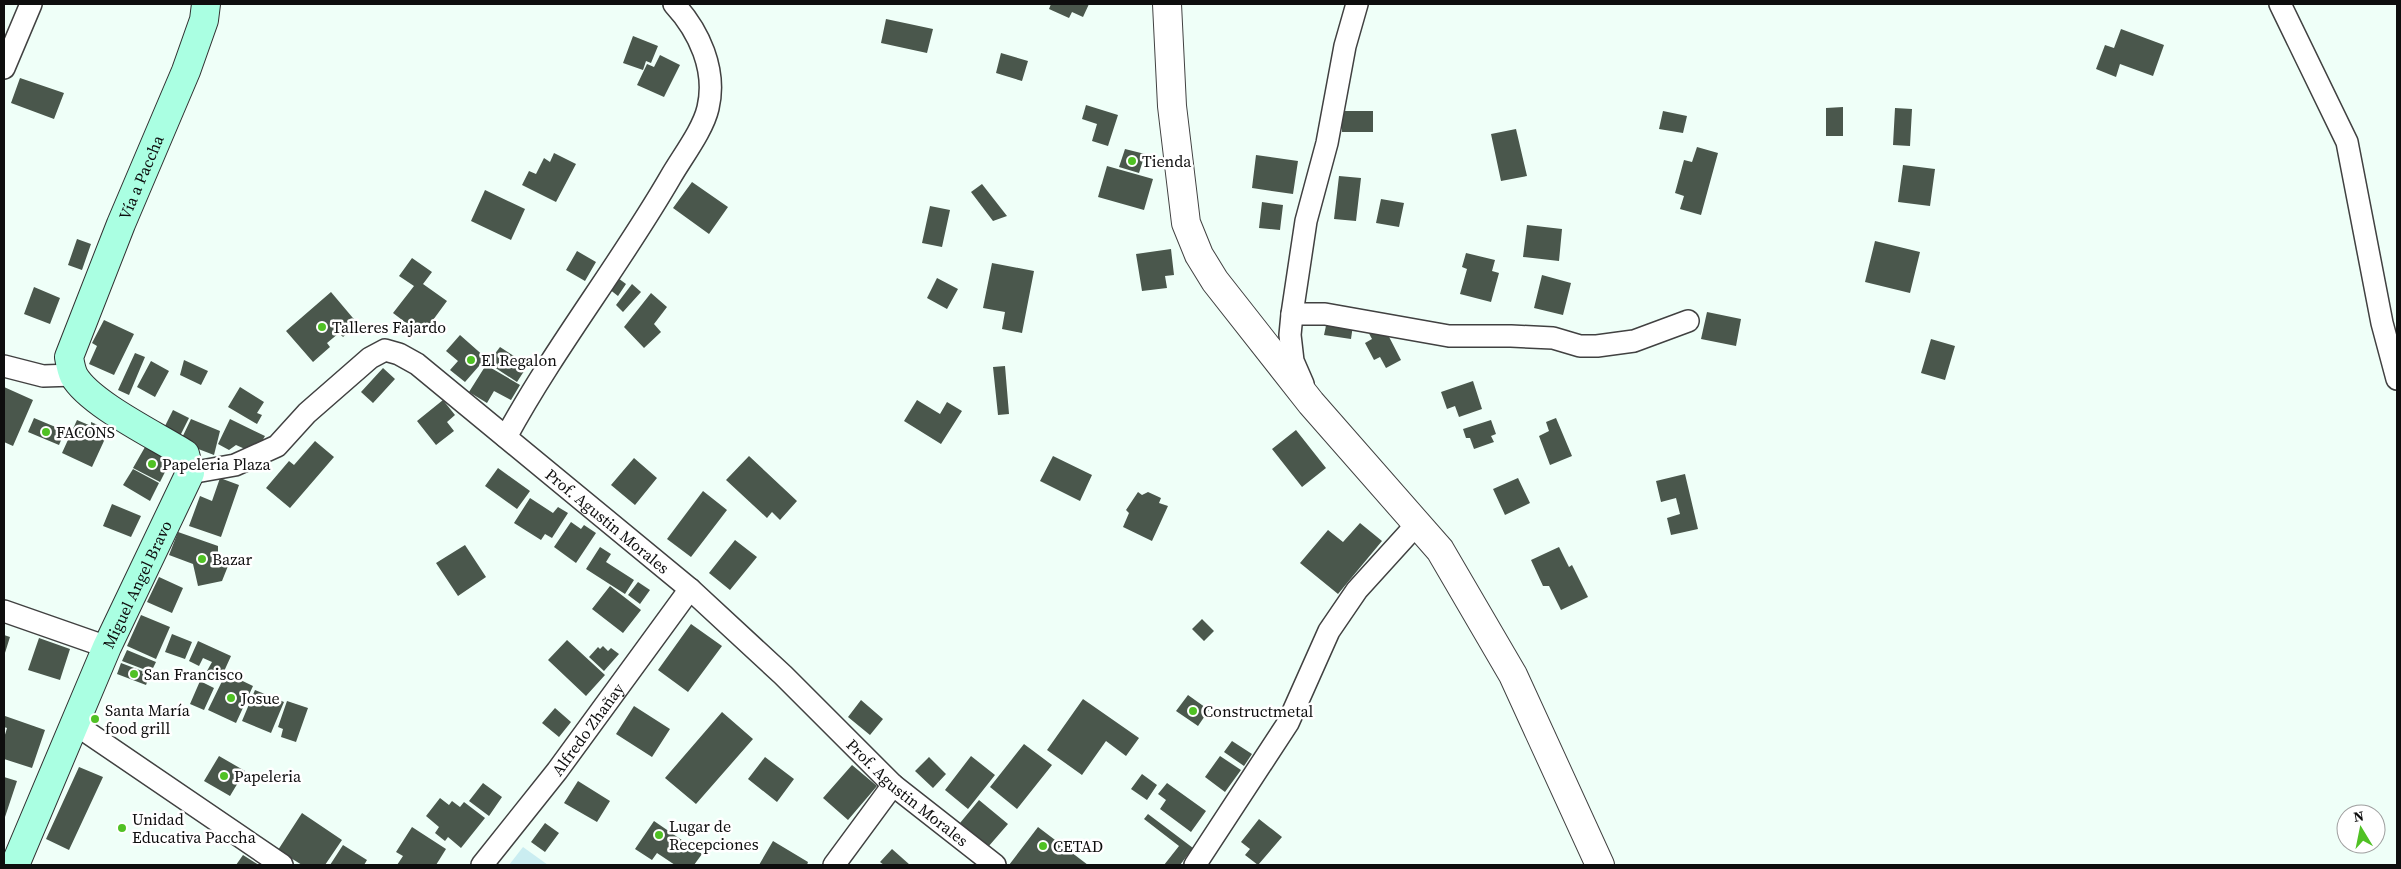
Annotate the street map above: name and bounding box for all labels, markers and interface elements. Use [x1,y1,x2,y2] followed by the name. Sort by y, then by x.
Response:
[113,131,169,223] street label: Vía a Paccha
[1142,150,1192,172] place label: Tienda
[1126,155,1138,167] marker: Tienda
[332,316,446,338] place label: Talleres Fajardo
[316,321,328,333] marker: Talleres Fajardo
[481,349,557,371] place label: El Regalon
[465,354,477,366] marker: El Regalon
[56,421,115,443] place label: FACONS
[40,426,52,438] marker: FACONS
[162,453,271,475] place label: Papeleria Plaza
[146,458,158,470] marker: Papeleria Plaza
[541,463,674,579] street label: Prof. Agustin Morales
[97,517,177,652] street label: Miguel Angel Bravo
[212,548,253,570] place label: Bazar
[196,553,208,565] marker: Bazar
[144,663,243,685] place label: San Francisco
[128,668,140,680] marker: San Francisco
[546,678,629,780] street label: Alfredo Zhañay
[240,687,280,709] place label: Josue
[225,692,237,704] marker: Josue
[105,699,191,739] place label: Santa María food grill
[1203,700,1314,722] place label: Constructmetal
[1187,705,1199,717] marker: Constructmetal
[89,713,101,725] marker: Santa María food grill
[842,734,973,851] street label: Prof. Agustin Morales
[234,765,302,787] place label: Papeleria
[218,770,230,782] marker: Papeleria
[2336,804,2386,854] north arrow
[2352,805,2366,827] text: N
[132,808,257,848] place label: Unidad Educativa Paccha
[669,815,759,855] place label: Lugar de Recepciones
[116,822,128,834] marker: Unidad Educativa Paccha
[653,829,665,841] marker: Lugar de Recepciones
[1053,835,1103,857] place label: CETAD
[1037,840,1049,852] marker: CETAD

